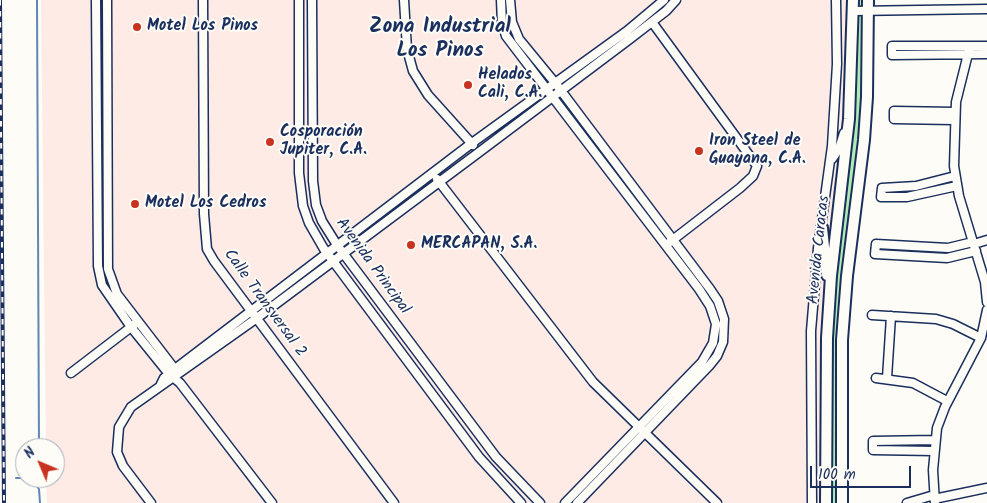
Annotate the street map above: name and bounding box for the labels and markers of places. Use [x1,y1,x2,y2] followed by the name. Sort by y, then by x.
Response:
[147,17,258,37] place label: Motel Los Pinos
[131,21,143,33] marker: Motel Los Pinos
[478,66,542,104] place label: Helados Cali, C.A.
[462,79,474,91] marker: Helados Cali, C.A.
[280,123,367,161] place label: Cosporación Jupiter, C.A.
[709,132,806,170] place label: Iron Steel de Guayana, C.A.
[264,136,276,148] marker: Cosporación Jupiter, C.A.
[693,145,705,157] marker: Iron Steel de Guayana, C.A.
[145,194,266,214] place label: Motel Los Cedros
[129,198,141,210] marker: Motel Los Cedros
[421,235,537,255] place label: MERCAPAN, S.A.
[405,239,417,251] marker: MERCAPAN, S.A.

